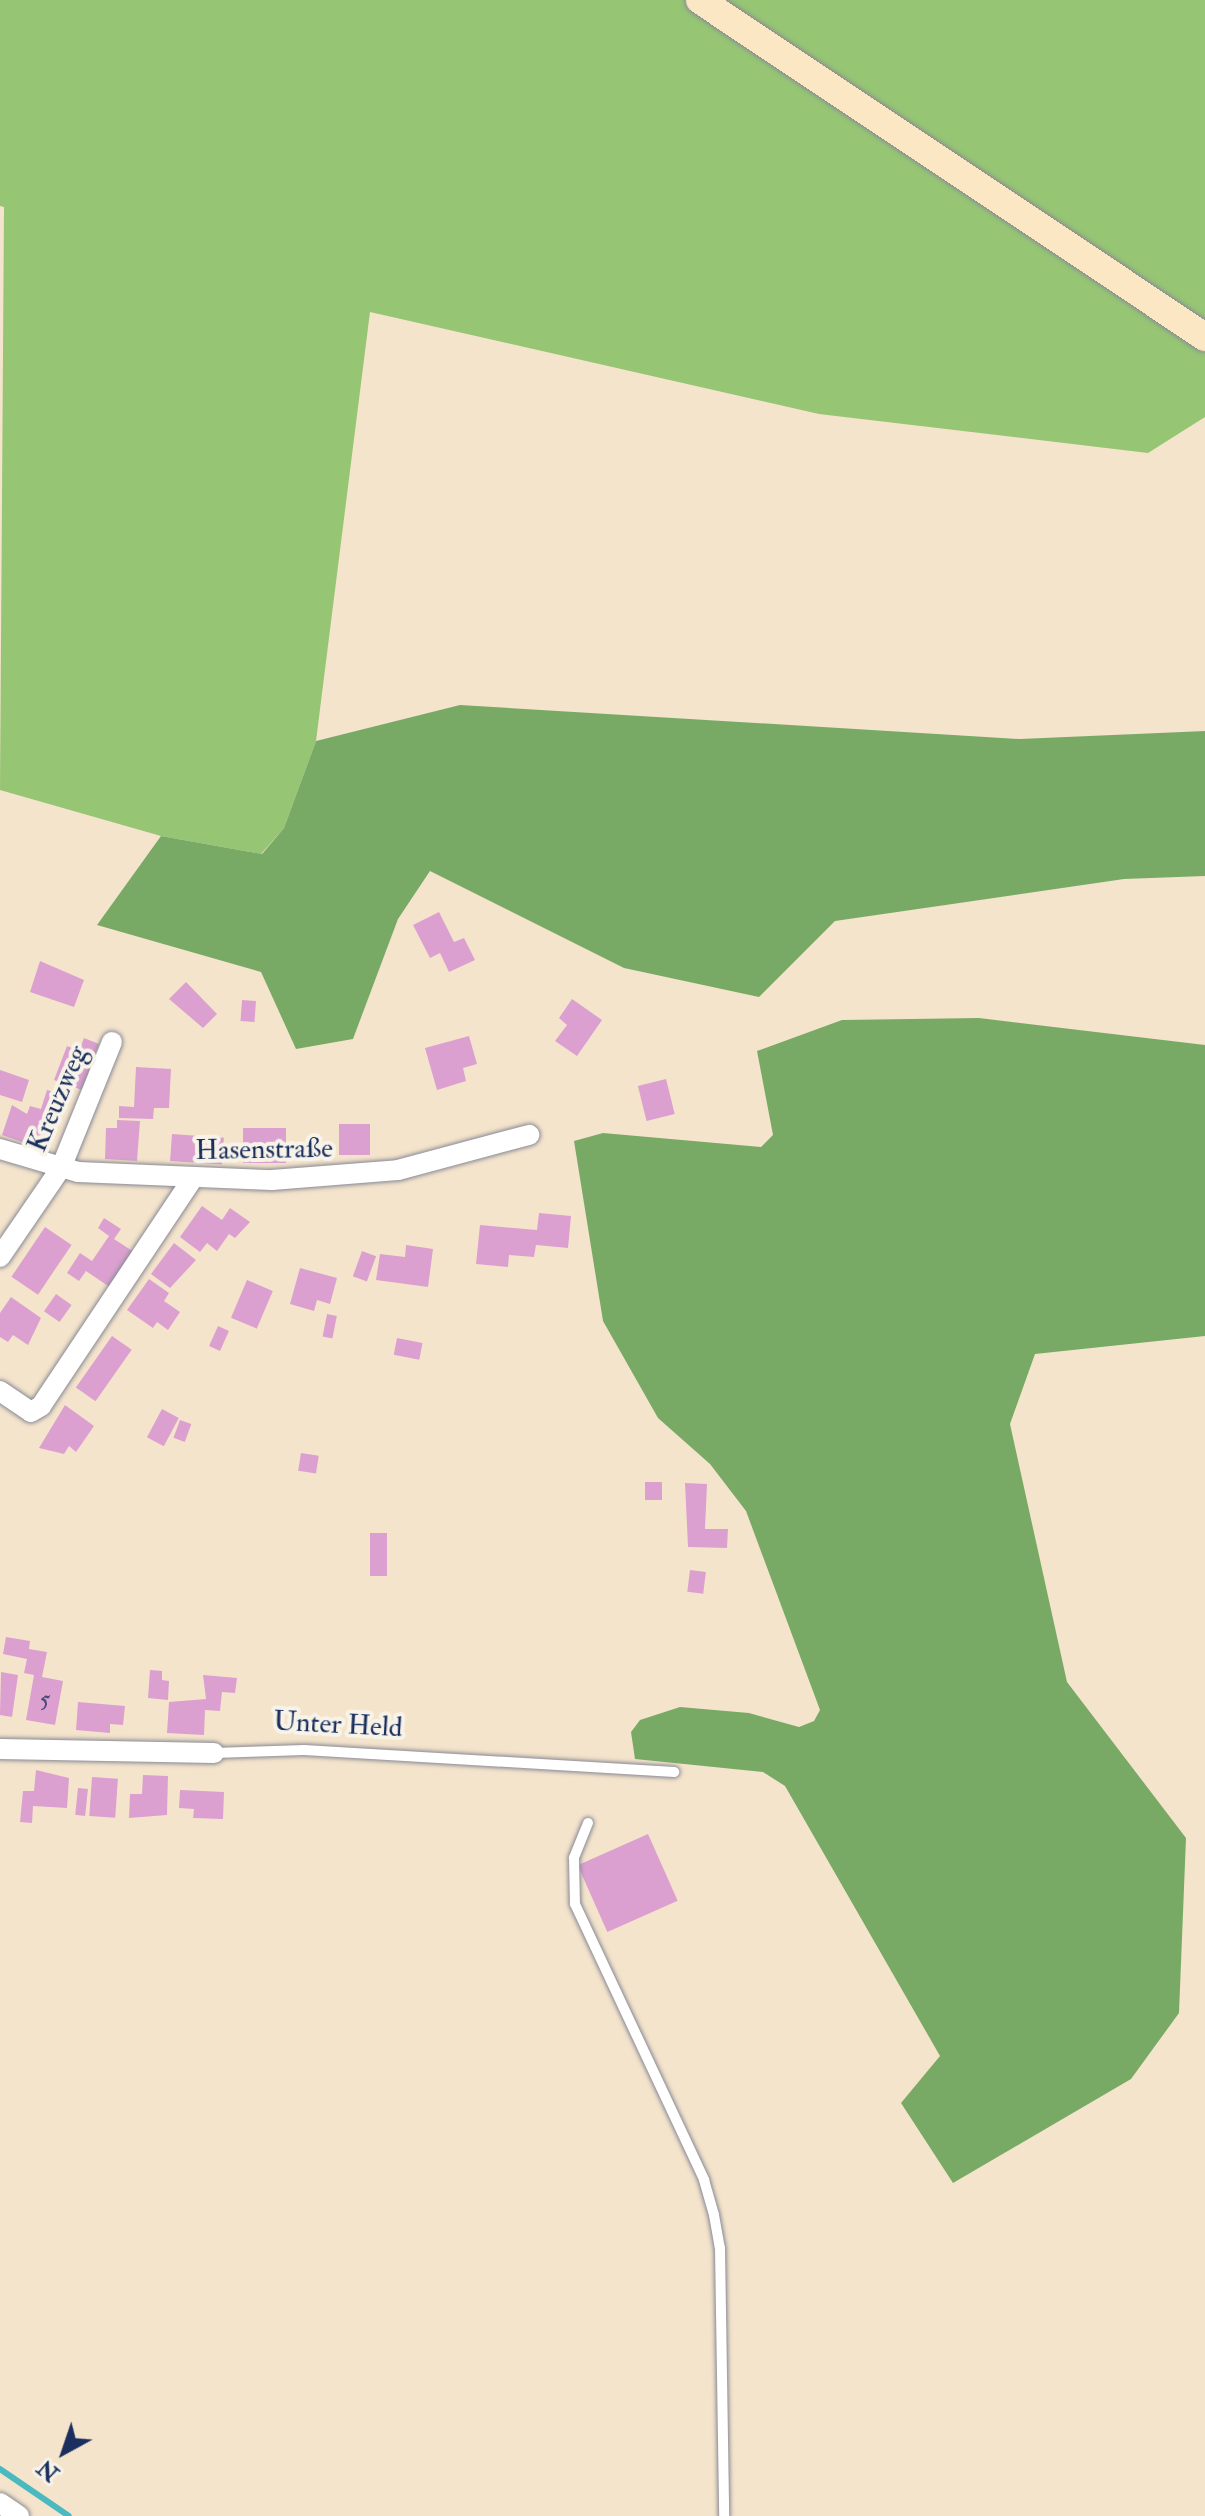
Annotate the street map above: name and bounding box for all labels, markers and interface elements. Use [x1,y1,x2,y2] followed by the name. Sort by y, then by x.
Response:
[21,1041,95,1157] street label: Kreuzweg
[195,1132,333,1168] street label: Hasenstraße
[40,1686,50,1714] house number: 5
[273,1705,403,1745] street label: Unter Held
[24,2412,104,2492] north arrow
[32,2453,65,2487] text: N

